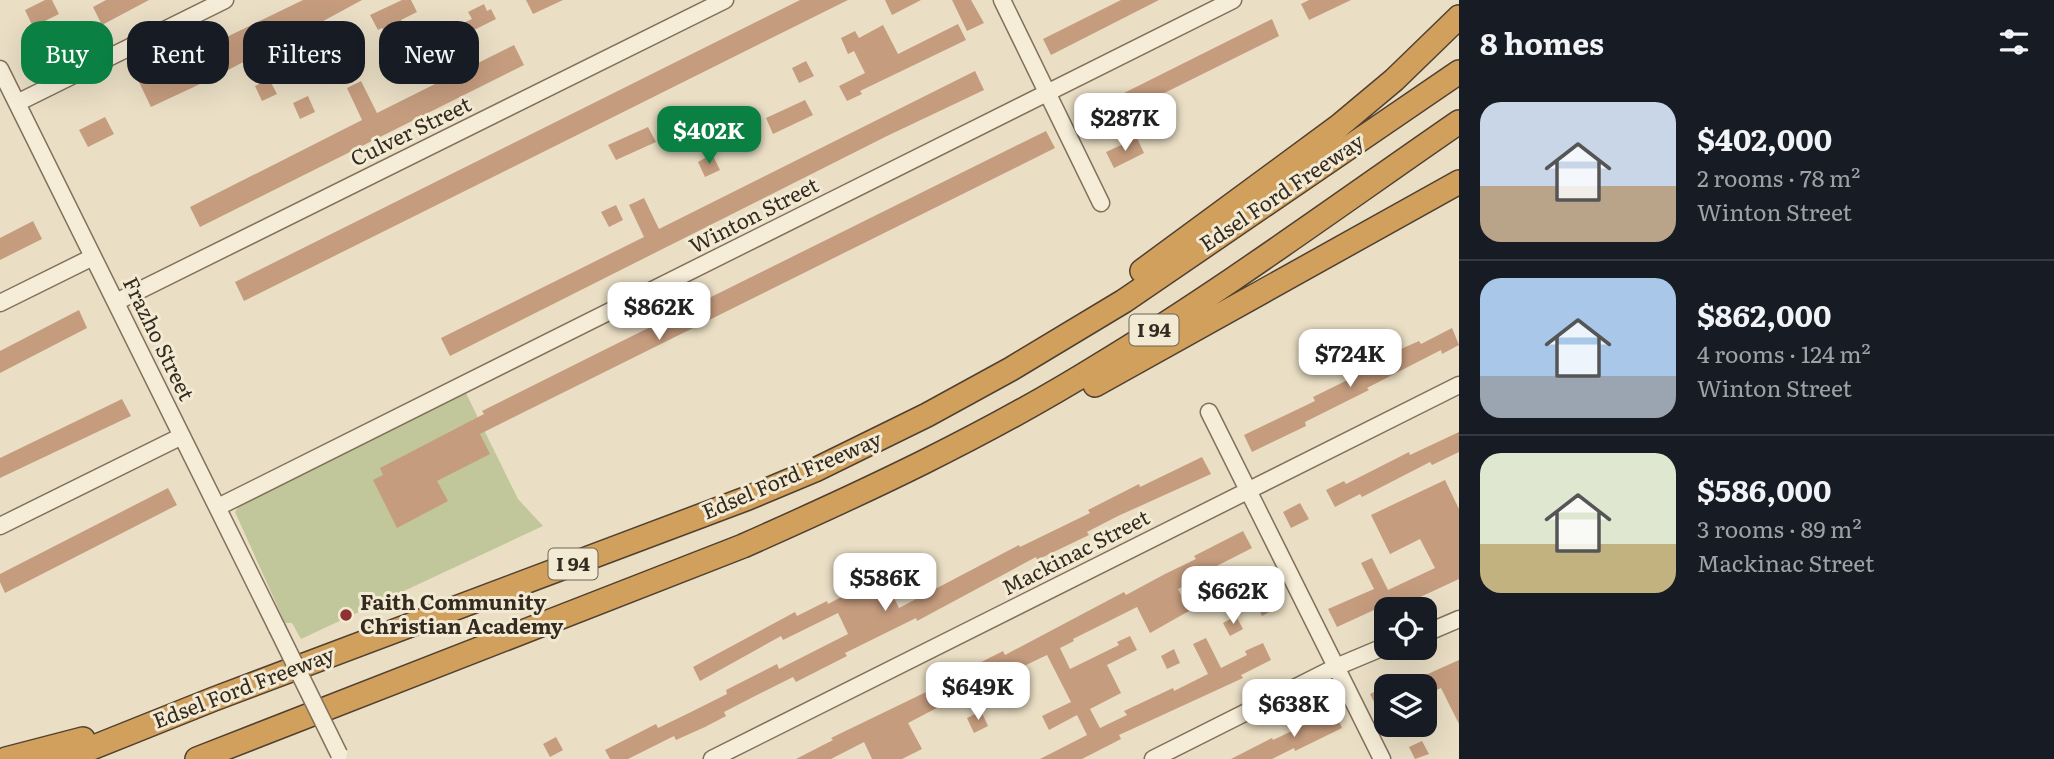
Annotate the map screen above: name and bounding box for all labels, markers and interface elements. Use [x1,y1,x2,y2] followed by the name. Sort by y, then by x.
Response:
[1480,20,1604,64] text: 8 homes
[21,21,113,84] chip: Buy
[127,21,229,84] chip: Rent
[243,21,365,84] chip: Filters
[379,21,479,84] chip: New
[1995,23,2033,61] icon: filters
[344,87,476,172] street label: Culver Street
[1076,94,1174,153] pin: $287K
[1090,99,1160,133] text: $287K
[660,106,758,166] pin: $402K
[673,112,745,146] text: $402K
[1697,116,1832,160] text: $402,000
[1192,124,1370,258] street label: Edsel Ford Freeway
[1536,130,1620,214] icon: home
[1697,160,1860,194] text: 2 rooms · 78 m²
[683,168,823,260] street label: Winton Street
[1697,194,1852,228] text: Winton Street
[117,271,204,406] street label: Frazho Street
[610,282,708,342] pin: $862K
[623,288,695,322] text: $862K
[1697,292,1831,336] text: $862,000
[1536,306,1620,390] icon: home
[1130,314,1178,346] road number: I 94
[1301,330,1399,389] pin: $724K
[1315,335,1385,369] text: $724K
[1697,336,1871,370] text: 4 rooms · 124 m²
[1697,370,1852,404] text: Winton Street
[696,421,886,526] street label: Edsel Ford Freeway
[1697,467,1832,511] text: $586,000
[1536,481,1620,565] icon: home
[996,500,1154,601] street label: Mackinac Street
[1697,511,1862,545] text: 3 rooms · 89 m²
[1697,545,1874,579] text: Mackinac Street
[548,548,598,580] road number: I 94
[836,554,934,613] pin: $586K
[849,559,921,593] text: $586K
[1184,566,1282,626] pin: $662K
[1198,572,1268,606] text: $662K
[360,585,564,640] place label: Faith Community Christian Academy
[1374,597,1437,737] map controls
[1374,597,1437,660] button: locate
[338,607,354,623] marker: Faith Community Christian Academy
[148,636,339,735] street label: Edsel Ford Freeway
[929,662,1027,722] pin: $649K
[942,668,1014,702] text: $649K
[1374,674,1437,737] button: layers
[1245,680,1343,739] pin: $638K
[1258,685,1330,719] text: $638K

